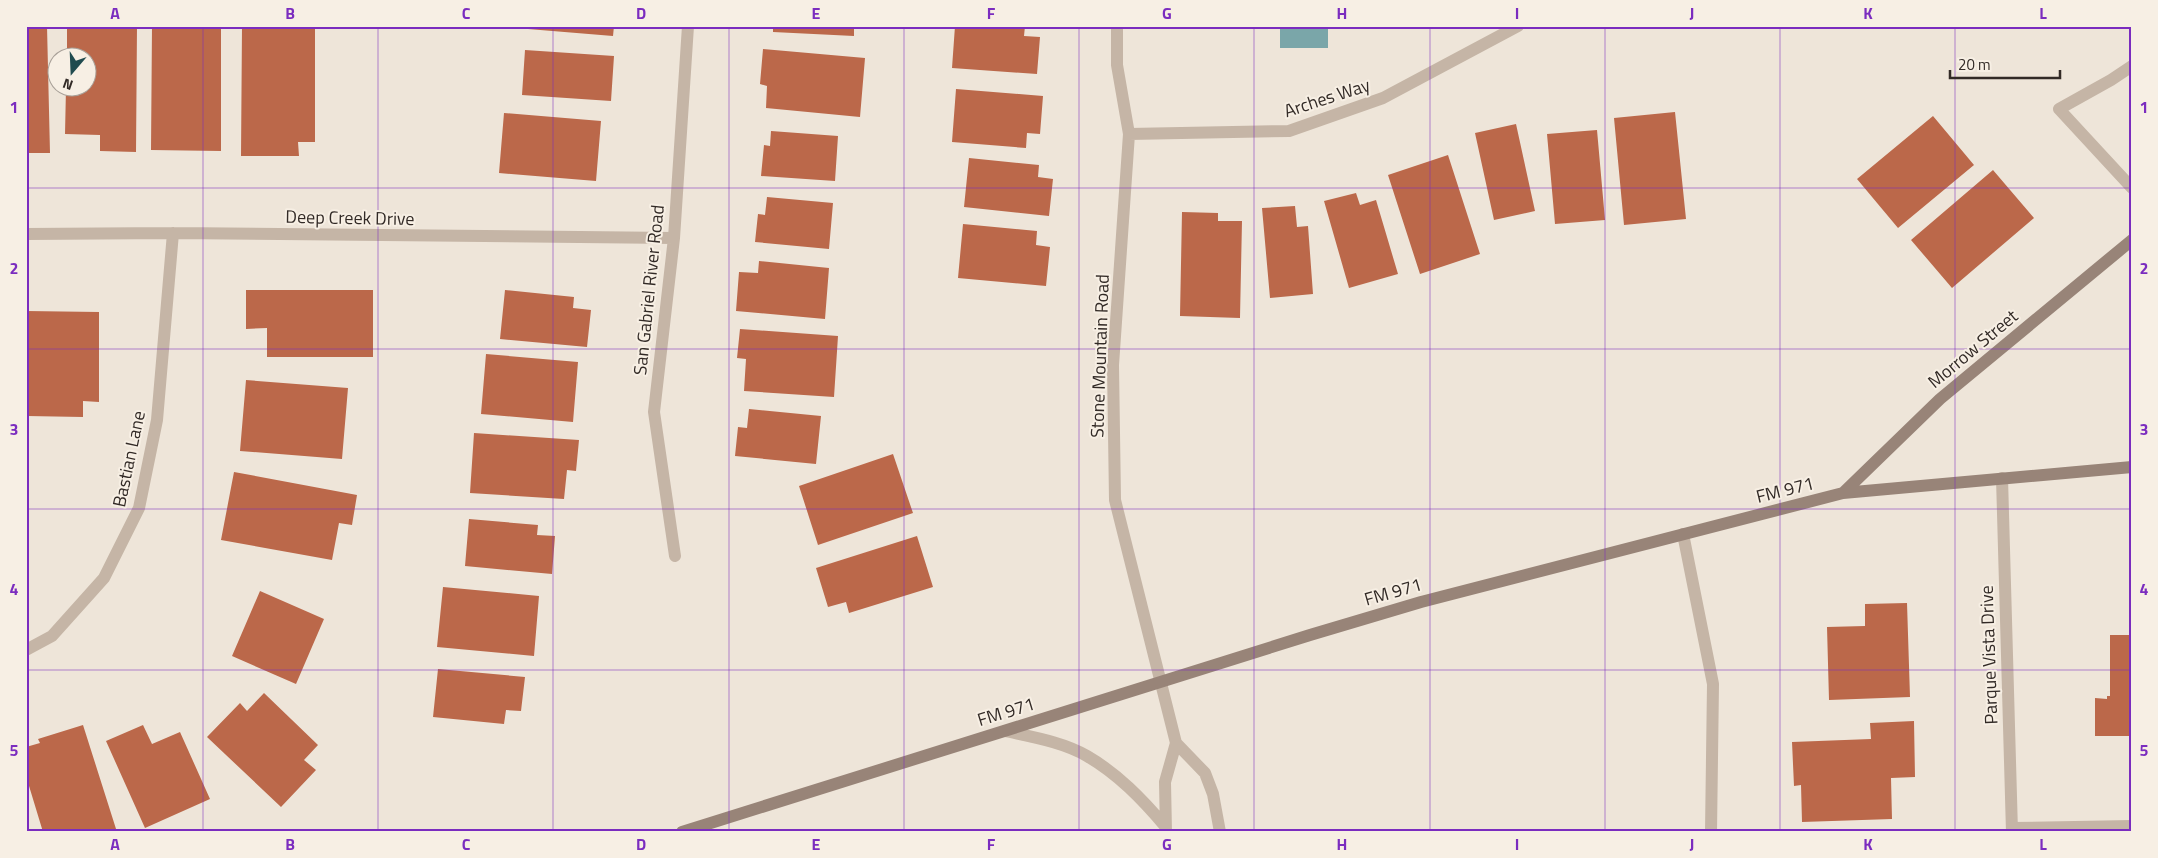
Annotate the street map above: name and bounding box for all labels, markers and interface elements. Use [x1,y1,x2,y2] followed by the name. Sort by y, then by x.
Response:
[110,1,120,25] text: A
[285,1,295,25] text: B
[462,1,471,25] text: C
[636,1,646,25] text: D
[812,1,821,25] text: E
[987,1,996,25] text: F
[1162,1,1172,25] text: G
[1337,1,1347,25] text: H
[1515,1,1519,25] text: I
[1690,1,1694,25] text: J
[1863,1,1873,25] text: K
[2039,1,2047,25] text: L
[48,48,98,98] north arrow
[1950,48,2060,80] scale bar
[1958,53,1991,76] text: 20 m
[1280,71,1374,124] street label: Arches Way
[60,73,76,96] text: N
[10,95,18,119] text: 1
[2140,95,2148,119] text: 1
[285,203,415,232] street label: Deep Creek Drive
[626,203,671,376] street label: San Gabriel River Road
[10,256,18,280] text: 2
[2140,256,2148,280] text: 2
[1083,274,1116,438] street label: Stone Mountain Road
[1922,302,2024,394] street label: Morrow Street
[105,408,152,510] street label: Bastian Lane
[10,417,18,441] text: 3
[2140,417,2148,441] text: 3
[1753,469,1817,510] street label: FM 971
[1361,570,1425,613] street label: FM 971
[10,577,19,601] text: 4
[2140,577,2149,601] text: 4
[1973,585,2004,725] street label: Parque Vista Drive
[974,690,1038,733] street label: FM 971
[10,738,19,762] text: 5
[2140,738,2149,762] text: 5
[110,832,120,856] text: A
[285,832,295,856] text: B
[462,832,471,856] text: C
[636,832,646,856] text: D
[812,832,821,856] text: E
[987,832,996,856] text: F
[1162,832,1172,856] text: G
[1337,832,1347,856] text: H
[1515,832,1519,856] text: I
[1690,832,1694,856] text: J
[1863,832,1873,856] text: K
[2039,832,2047,856] text: L

